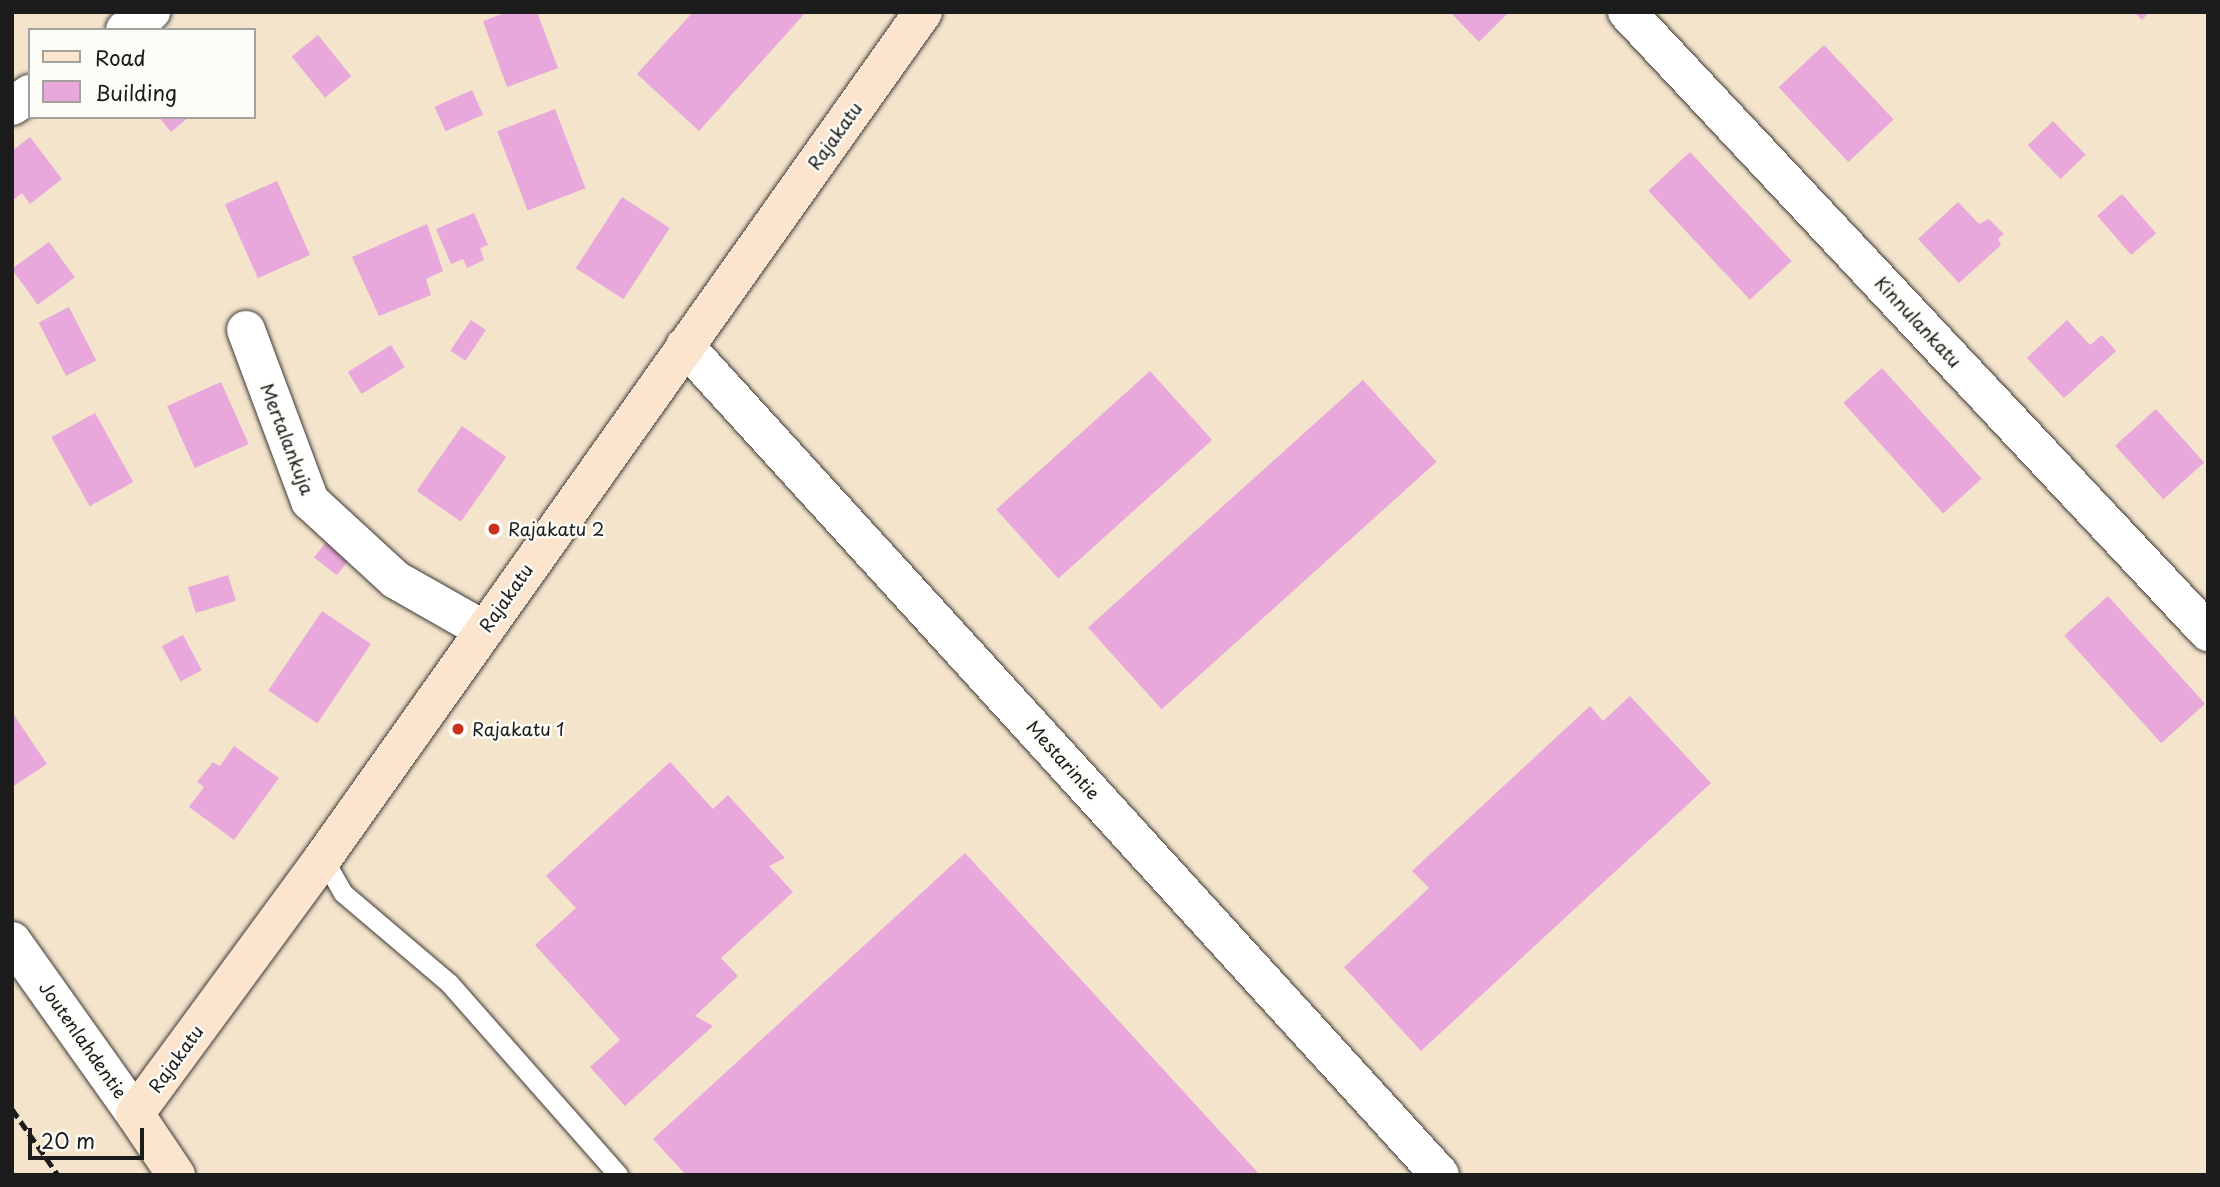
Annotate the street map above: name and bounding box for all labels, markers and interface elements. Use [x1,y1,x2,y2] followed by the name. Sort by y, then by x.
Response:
[28,28,256,119] legend
[95,41,146,73] text: Road
[95,76,177,108] text: Building
[803,98,867,174] street label: Rajakatu
[1870,272,1966,372] street label: Kinnulankatu
[256,380,318,498] street label: Mertalankuja
[508,518,605,540] place label: Rajakatu 2
[486,521,502,537] marker: Rajakatu 2
[475,560,537,636] street label: Rajakatu
[1022,716,1104,804] street label: Mestarintie
[472,718,564,740] place label: Rajakatu 1
[450,721,466,737] marker: Rajakatu 1
[35,977,131,1103] street label: Joutenlahdentie
[144,1021,208,1097] street label: Rajakatu
[32,1114,147,1158] scale bar
[41,1124,95,1156] text: 20 m

